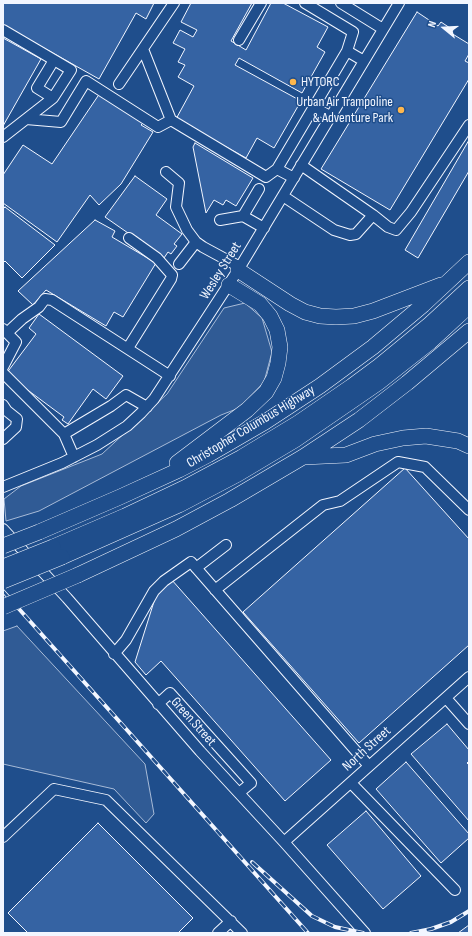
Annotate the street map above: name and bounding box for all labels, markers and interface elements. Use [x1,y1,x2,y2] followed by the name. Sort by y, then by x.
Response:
[424,8,464,48] north arrow
[425,19,439,29] text: N
[301,74,340,90] place label: HYTORC
[288,77,298,87] marker: HYTORC
[296,94,393,126] place label: Urban Air Trampoline & Adventure Park
[396,105,406,115] marker: Urban Air Trampoline & Adventure Park
[197,239,245,303] street label: Wesley Street
[184,382,318,472] street label: Christopher Columbus Highway
[167,694,219,750] street label: Green Street
[339,723,395,775] street label: North Street

